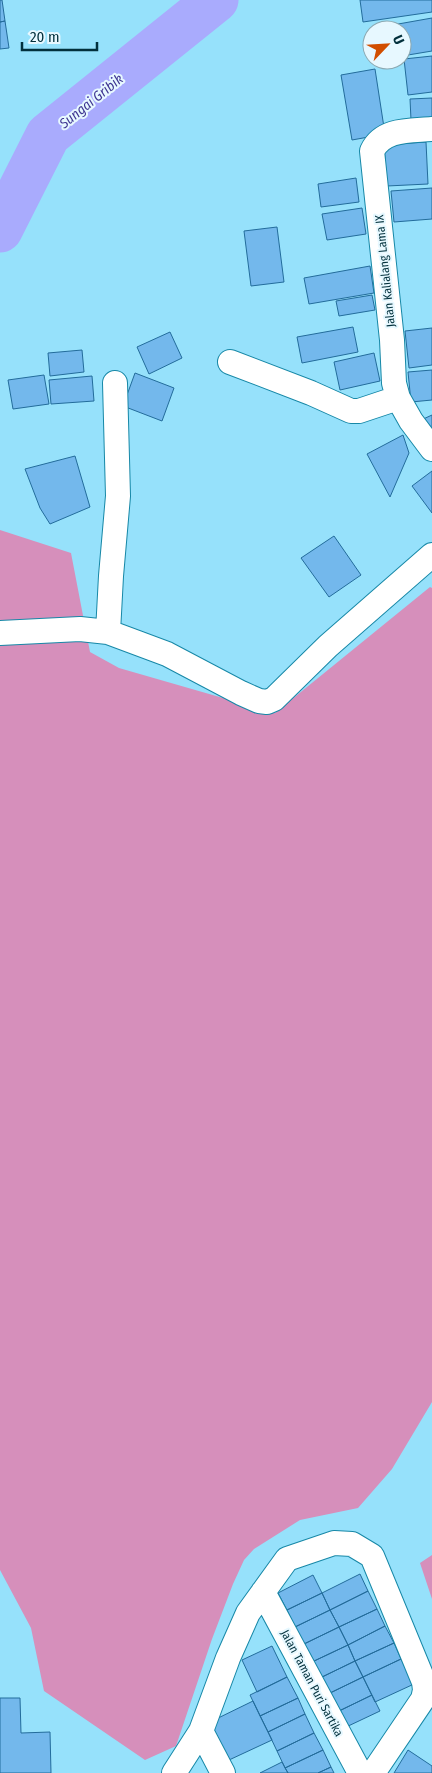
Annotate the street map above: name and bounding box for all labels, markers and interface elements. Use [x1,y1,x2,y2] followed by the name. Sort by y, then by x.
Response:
[22,20,98,52] scale bar
[362,20,412,70] north arrow
[30,28,60,46] text: 20 m
[389,32,408,47] text: U
[55,71,127,133] water label: Sungai Gribik
[372,214,398,328] street label: Jalan Kalialang Lama IX
[278,1627,346,1739] street label: Jalan Taman Puri Sartika

